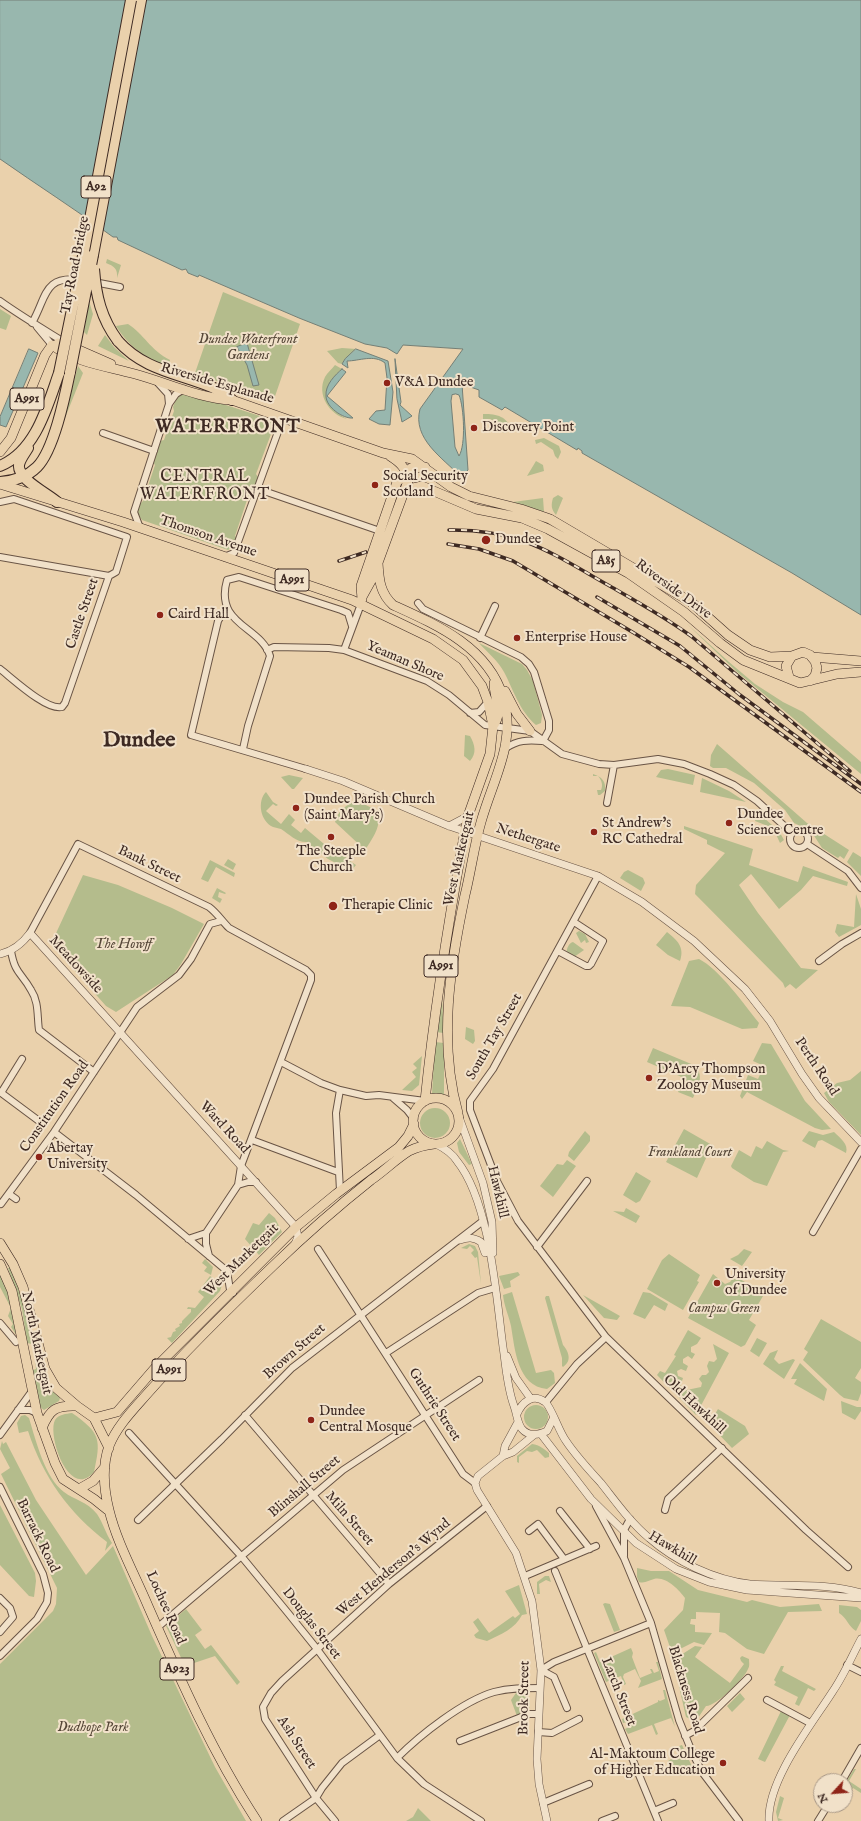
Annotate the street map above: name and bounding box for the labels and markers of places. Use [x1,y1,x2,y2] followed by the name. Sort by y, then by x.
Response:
[395,375,473,391] place label: V&A Dundee
[382,378,392,388] marker: V&A Dundee
[482,420,574,436] place label: Discovery Point
[469,423,479,433] marker: Discovery Point
[383,469,468,502] place label: Social Security Scotland
[370,480,380,490] marker: Social Security Scotland
[495,532,541,548] place label: Dundee
[480,534,492,546] marker: Dundee
[168,607,229,623] place label: Caird Hall
[155,610,165,620] marker: Caird Hall
[525,630,627,646] place label: Enterprise House
[512,633,522,643] marker: Enterprise House
[304,792,435,824] place label: Dundee Parish Church (Saint Mary's)
[291,803,301,813] marker: Dundee Parish Church (Saint Mary's)
[737,807,823,840] place label: Dundee Science Centre
[602,816,683,848] place label: St Andrew's RC Cathedral
[724,818,734,828] marker: Dundee Science Centre
[589,827,599,837] marker: St Andrew's RC Cathedral
[326,832,336,842] marker: The Steeple Church
[296,844,366,876] place label: The Steeple Church
[342,898,433,914] place label: Therapie Clinic
[327,900,339,912] marker: Therapie Clinic
[657,1062,766,1094] place label: D'Arcy Thompson Zoology Museum
[644,1073,654,1083] marker: D'Arcy Thompson Zoology Museum
[47,1141,108,1174] place label: Abertay University
[34,1152,44,1162] marker: Abertay University
[725,1267,787,1300] place label: University of Dundee
[712,1278,722,1288] marker: University of Dundee
[319,1404,412,1436] place label: Dundee Central Mosque
[306,1415,316,1425] marker: Dundee Central Mosque
[590,1747,715,1780] place label: Al-Maktoum College of Higher Education
[718,1758,728,1768] marker: Al-Maktoum College of Higher Education

